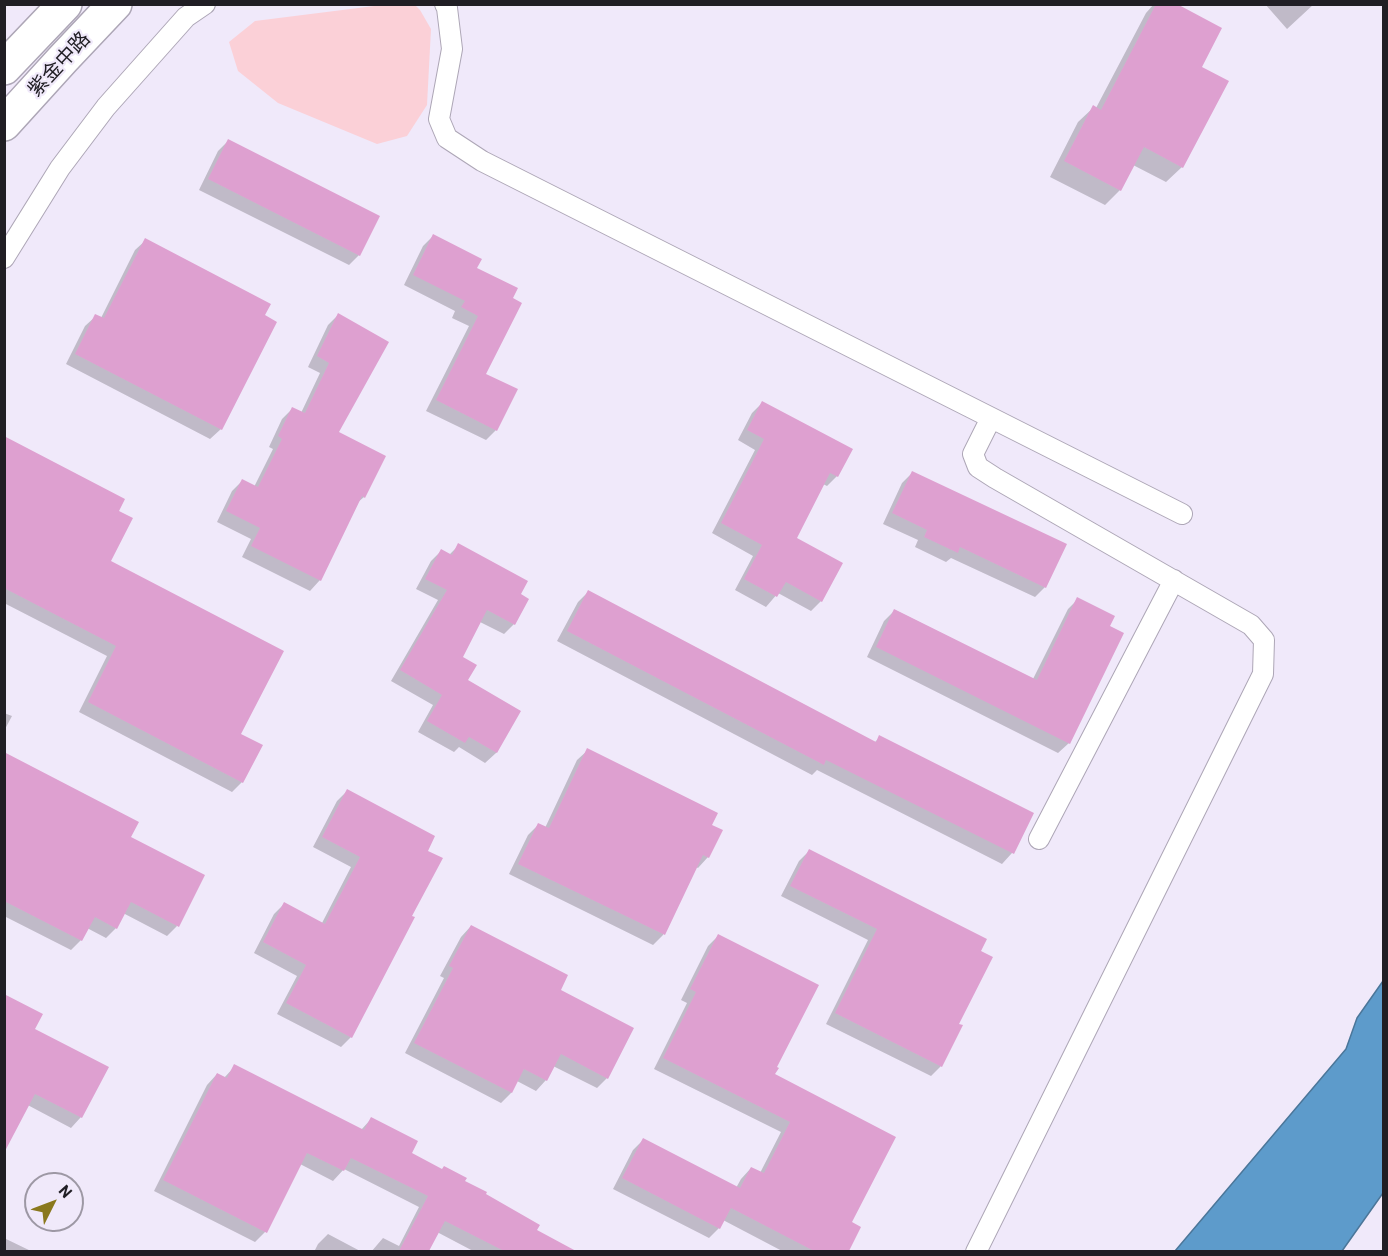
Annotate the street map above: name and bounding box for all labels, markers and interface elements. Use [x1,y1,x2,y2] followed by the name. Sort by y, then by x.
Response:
[23,27,95,101] street label: 紫金中路
[24,1172,84,1232] north arrow
[56,1181,77,1201] text: N

